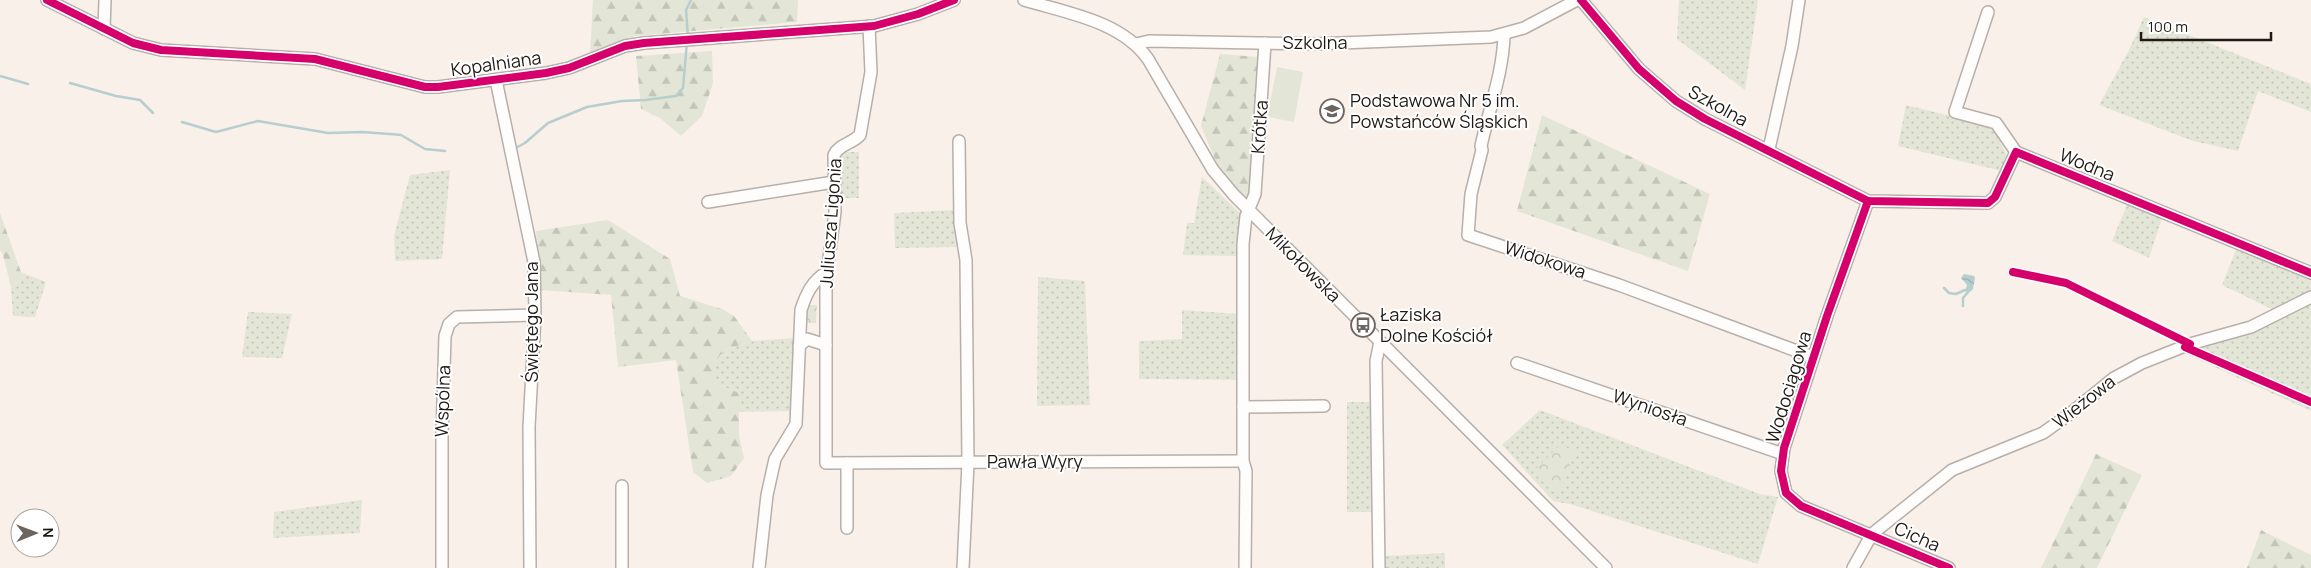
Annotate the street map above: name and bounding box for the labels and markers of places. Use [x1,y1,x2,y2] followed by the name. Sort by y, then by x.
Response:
[1350,88,1528,133] place label: Podstawowa Nr 5 im. Powstańców Śląskich
[1319,98,1345,124] school or university icon: Podstawowa Nr 5 im. Powstańców Śląskich
[1380,302,1493,347] place label: Łaziska Dolne Kościół
[1350,312,1376,338] bus stop icon: Łaziska Dolne Kościół

